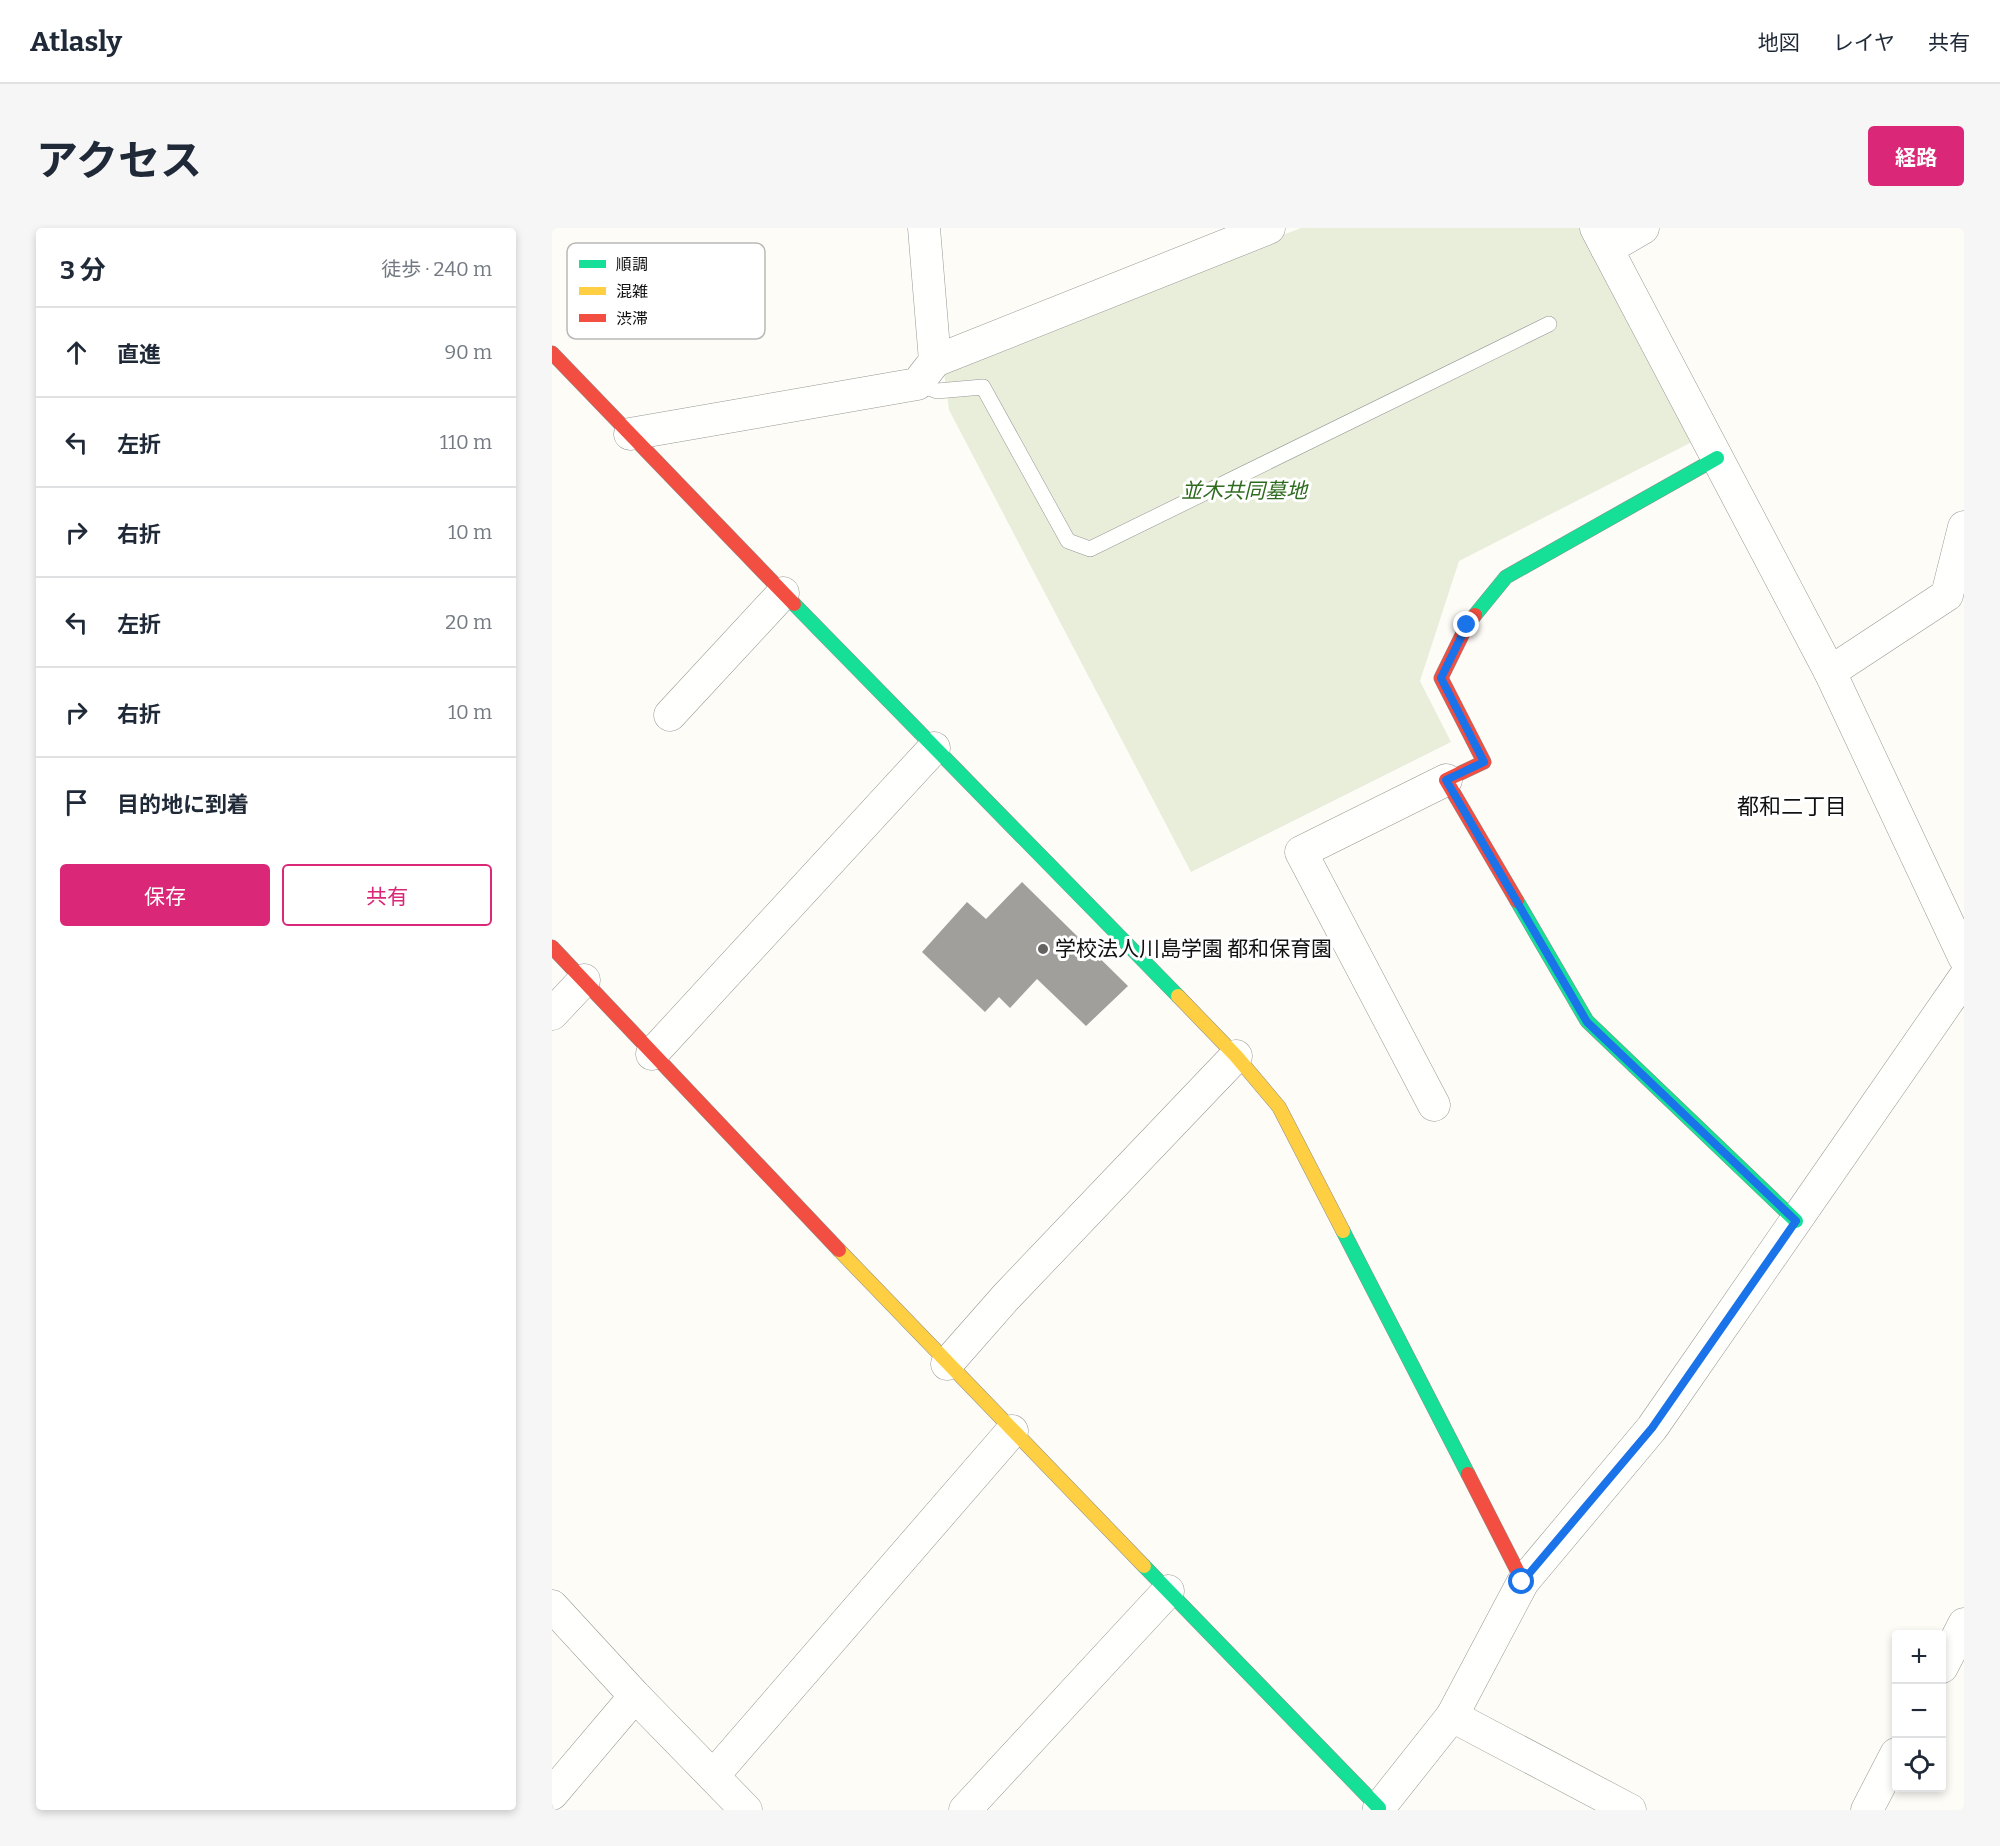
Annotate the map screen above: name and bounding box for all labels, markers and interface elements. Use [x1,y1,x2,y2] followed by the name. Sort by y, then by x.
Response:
[30,25,122,58] text: Atlasly
[1758,30,1800,56] text: 地図
[1833,30,1895,56] text: レイヤ
[1928,30,1970,56] text: 共有
[1868,126,1964,186] button: 経路
[36,136,202,186] text: アクセス
[567,243,765,339] legend
[60,255,106,286] text: 3 分
[616,255,648,274] text: 順調
[381,257,492,281] text: 徒歩 · 240 m
[616,282,648,301] text: 混雑
[616,309,648,328] text: 渋滞
[60,336,93,369] icon: ahead
[444,340,492,364] text: 90 m
[117,341,161,368] text: 直進
[60,426,93,459] icon: left
[440,430,492,454] text: 110 m
[117,431,161,458] text: 左折
[1181,478,1309,504] park label: 並木共同墓地
[60,516,93,549] icon: right
[448,520,492,544] text: 10 m
[117,521,161,548] text: 右折
[60,606,93,639] icon: left
[445,610,492,634] text: 20 m
[117,611,161,638] text: 左折
[1453,611,1479,637] route end
[60,696,93,729] icon: right
[448,700,492,724] text: 10 m
[117,701,161,728] text: 右折
[60,786,93,819] icon: arrive
[117,791,249,818] text: 目的地に到着
[1737,793,1847,820] district label: 都和二丁目
[60,864,270,926] button: 保存
[282,864,492,926] button: 共有
[1055,936,1332,962] place label: 学校法人川島学園 都和保育園
[1036,942,1050,956] marker: 学校法人川島学園 都和保育園
[1508,1568,1534,1594] route start
[1892,1630,1946,1792] map controls
[1892,1630,1946,1684] button: +
[1892,1684,1946,1738] button: −
[1892,1738,1946,1792] button: locate

